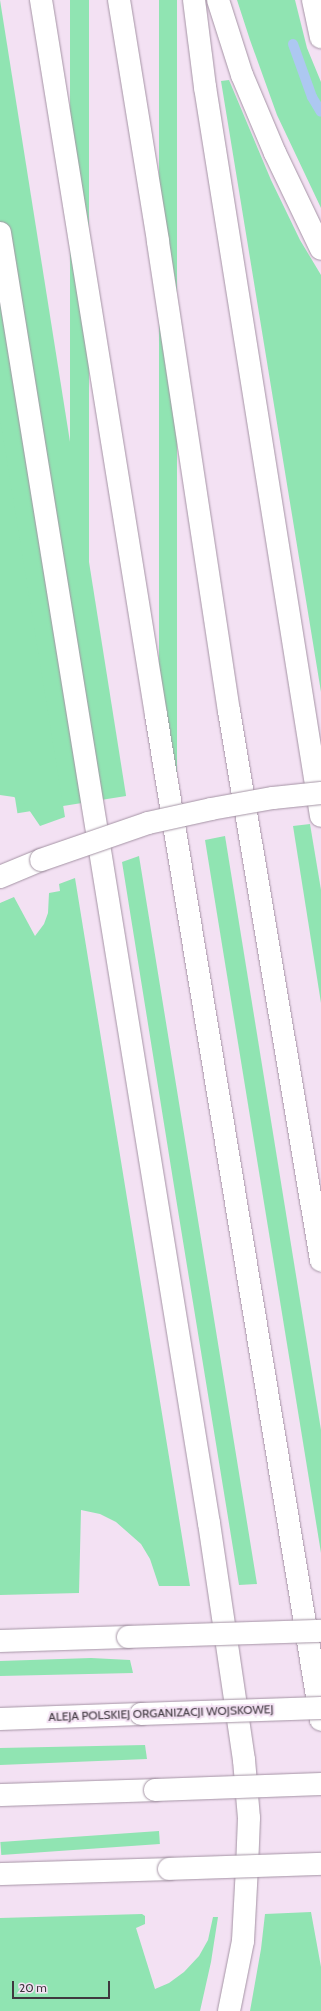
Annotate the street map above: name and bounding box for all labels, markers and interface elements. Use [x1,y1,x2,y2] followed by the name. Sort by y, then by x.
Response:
[48,1702,274,1724] street label: ALEJA POLSKIEJ ORGANIZACJI WOJSKOWEJ
[14,1973,112,1999] scale bar
[19,1980,47,1995] text: 20 m

